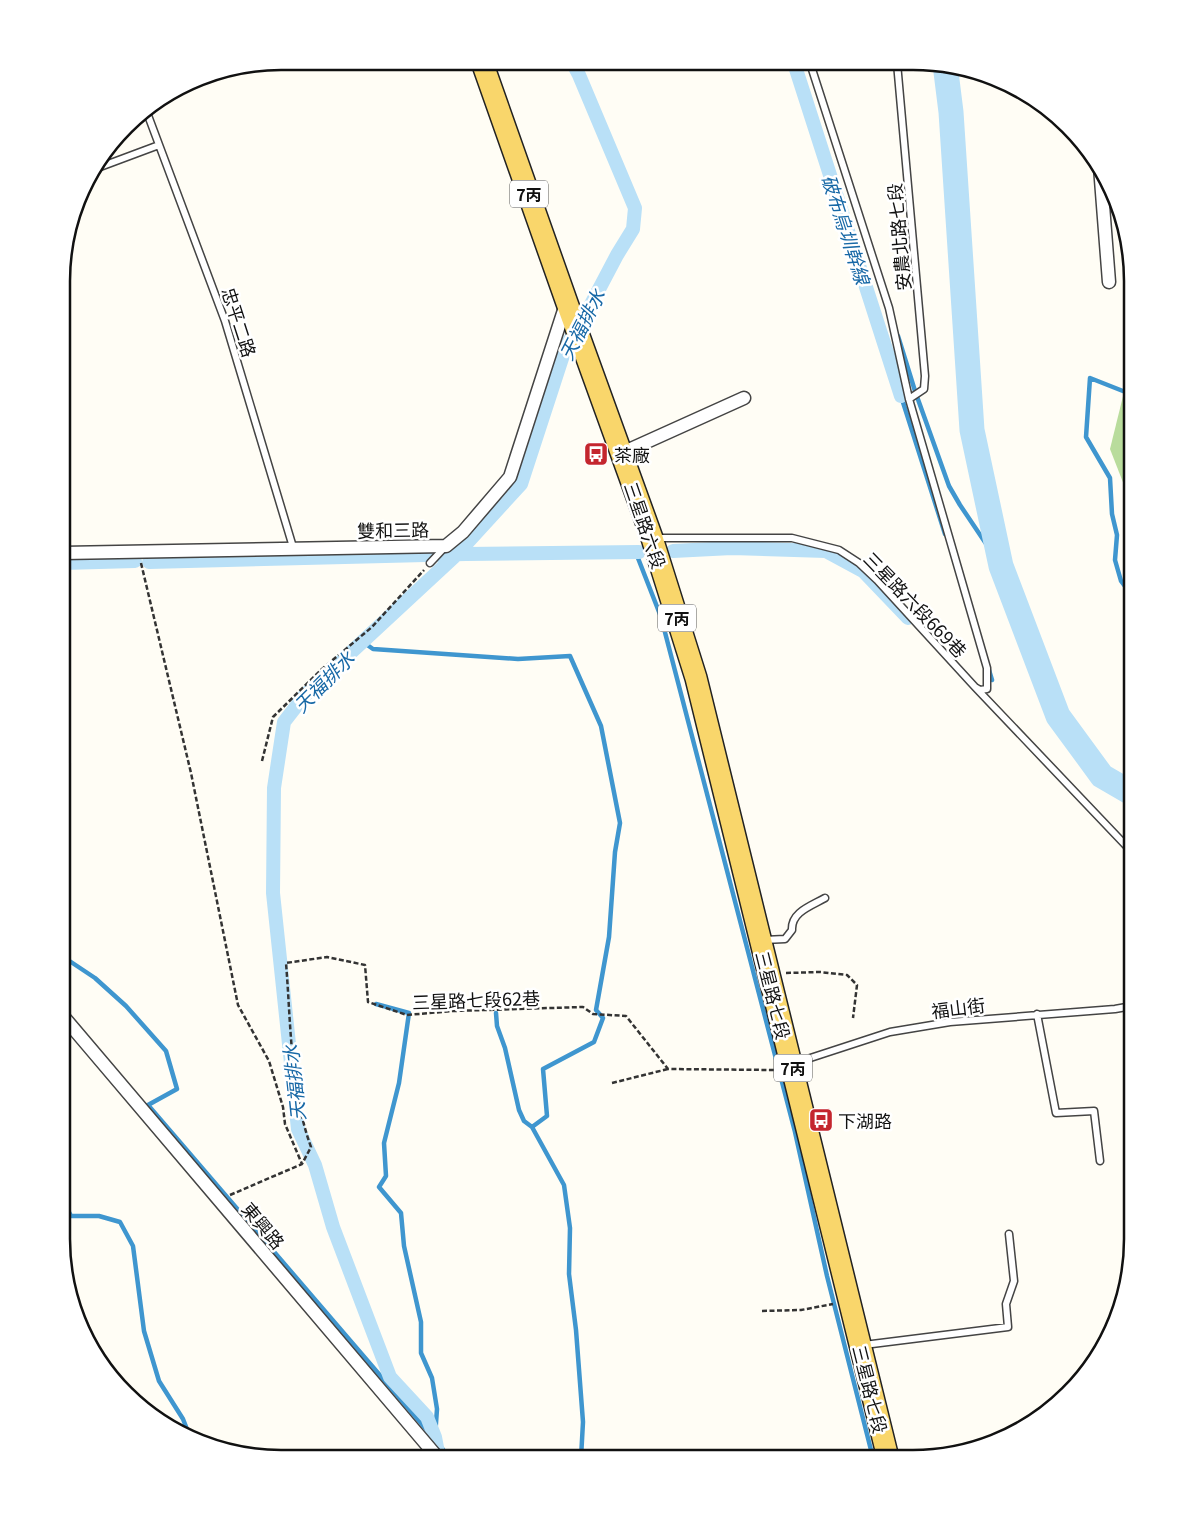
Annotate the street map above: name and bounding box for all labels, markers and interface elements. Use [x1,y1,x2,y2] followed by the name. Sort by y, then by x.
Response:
[817,171,878,289] water label: 破布烏圳幹線
[510,180,548,208] road number: 7丙
[880,182,916,292] street label: 安農北路七段
[552,283,611,364] water label: 天福排水
[217,284,263,360] street label: 忠平二路
[583,441,609,467] bus stop icon: 茶廠
[614,441,650,467] place label: 茶廠
[619,478,673,572] street label: 三星路六段
[357,515,429,543] street label: 雙和三路
[859,545,973,663] street label: 三星路六段669巷
[658,604,696,632] road number: 7丙
[287,644,360,717] water label: 天福排水
[750,948,798,1042] street label: 三星路七段
[412,984,540,1014] street label: 三星路七段62巷
[930,991,986,1023] street label: 福山街
[275,1043,310,1122] water label: 天福排水
[774,1054,812,1082] road number: 7丙
[808,1107,834,1133] bus stop icon: 下湖路
[838,1107,892,1133] place label: 下湖路
[237,1196,291,1254] street label: 東興路
[847,1342,895,1436] street label: 三星路七段

